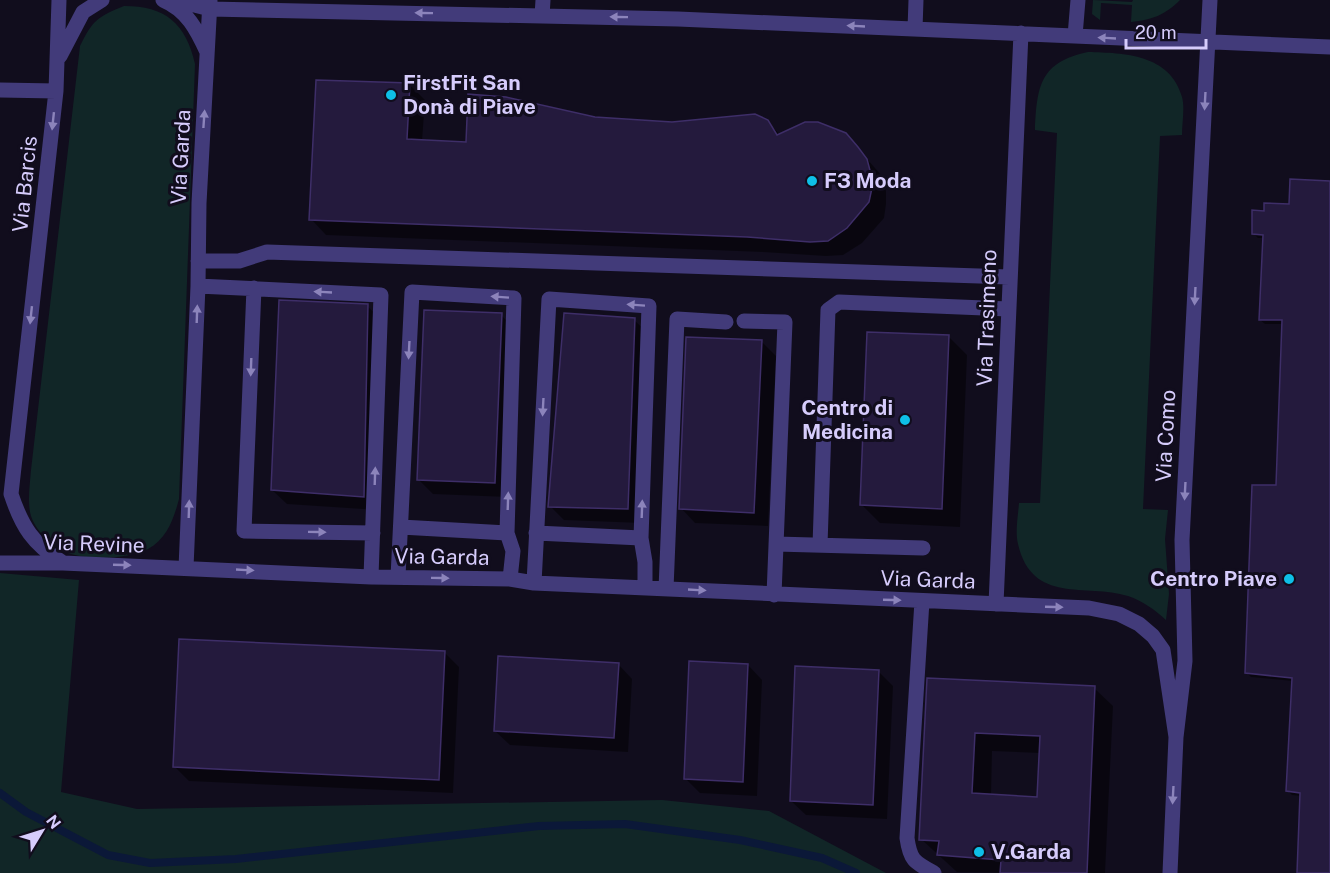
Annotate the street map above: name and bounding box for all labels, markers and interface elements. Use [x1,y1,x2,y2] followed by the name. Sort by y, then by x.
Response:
[415,8,434,18] one-way arrow
[1126,12,1206,50] scale bar
[610,13,629,22] one-way arrow
[847,22,866,31] one-way arrow
[1135,22,1177,43] text: 20 m
[1098,33,1117,42] one-way arrow
[403,70,536,119] place label: FirstFit San Donà di Piave
[384,88,398,102] marker: FirstFit San Donà di Piave
[1200,92,1209,111] one-way arrow
[166,109,195,205] street label: Via Garda
[200,110,209,129] one-way arrow
[48,112,58,131] one-way arrow
[7,134,42,233] street label: Via Barcis
[824,168,911,193] place label: F3 Moda
[805,174,819,188] marker: F3 Moda
[972,249,1001,387] street label: Via Trasimeno
[313,287,332,296] one-way arrow
[1190,287,1199,306] one-way arrow
[491,293,510,302] one-way arrow
[626,300,645,310] one-way arrow
[193,305,202,324] one-way arrow
[26,306,36,325] one-way arrow
[405,341,414,360] one-way arrow
[246,358,255,377] one-way arrow
[1151,389,1180,483] street label: Via Como
[801,395,893,444] place label: Centro di Medicina
[538,398,548,417] one-way arrow
[898,413,912,427] marker: Centro di Medicina
[370,467,380,486] one-way arrow
[1180,481,1189,500] one-way arrow
[503,491,512,510] one-way arrow
[638,499,647,518] one-way arrow
[184,500,193,519] one-way arrow
[307,528,326,537] one-way arrow
[43,529,145,558] street label: Via Revine
[394,543,490,570] street label: Via Garda
[112,560,131,570] one-way arrow
[880,565,976,594] street label: Via Garda
[235,566,254,575] one-way arrow
[1150,566,1277,591] place label: Centro Piave
[1282,572,1296,586] marker: Centro Piave
[430,573,449,583] one-way arrow
[688,586,707,595] one-way arrow
[883,595,902,604] one-way arrow
[1045,602,1064,612] one-way arrow
[1169,785,1178,804] one-way arrow
[12,801,72,861] north arrow
[42,811,65,833] text: N
[991,839,1071,864] place label: V.Garda
[972,845,986,859] marker: V.Garda

